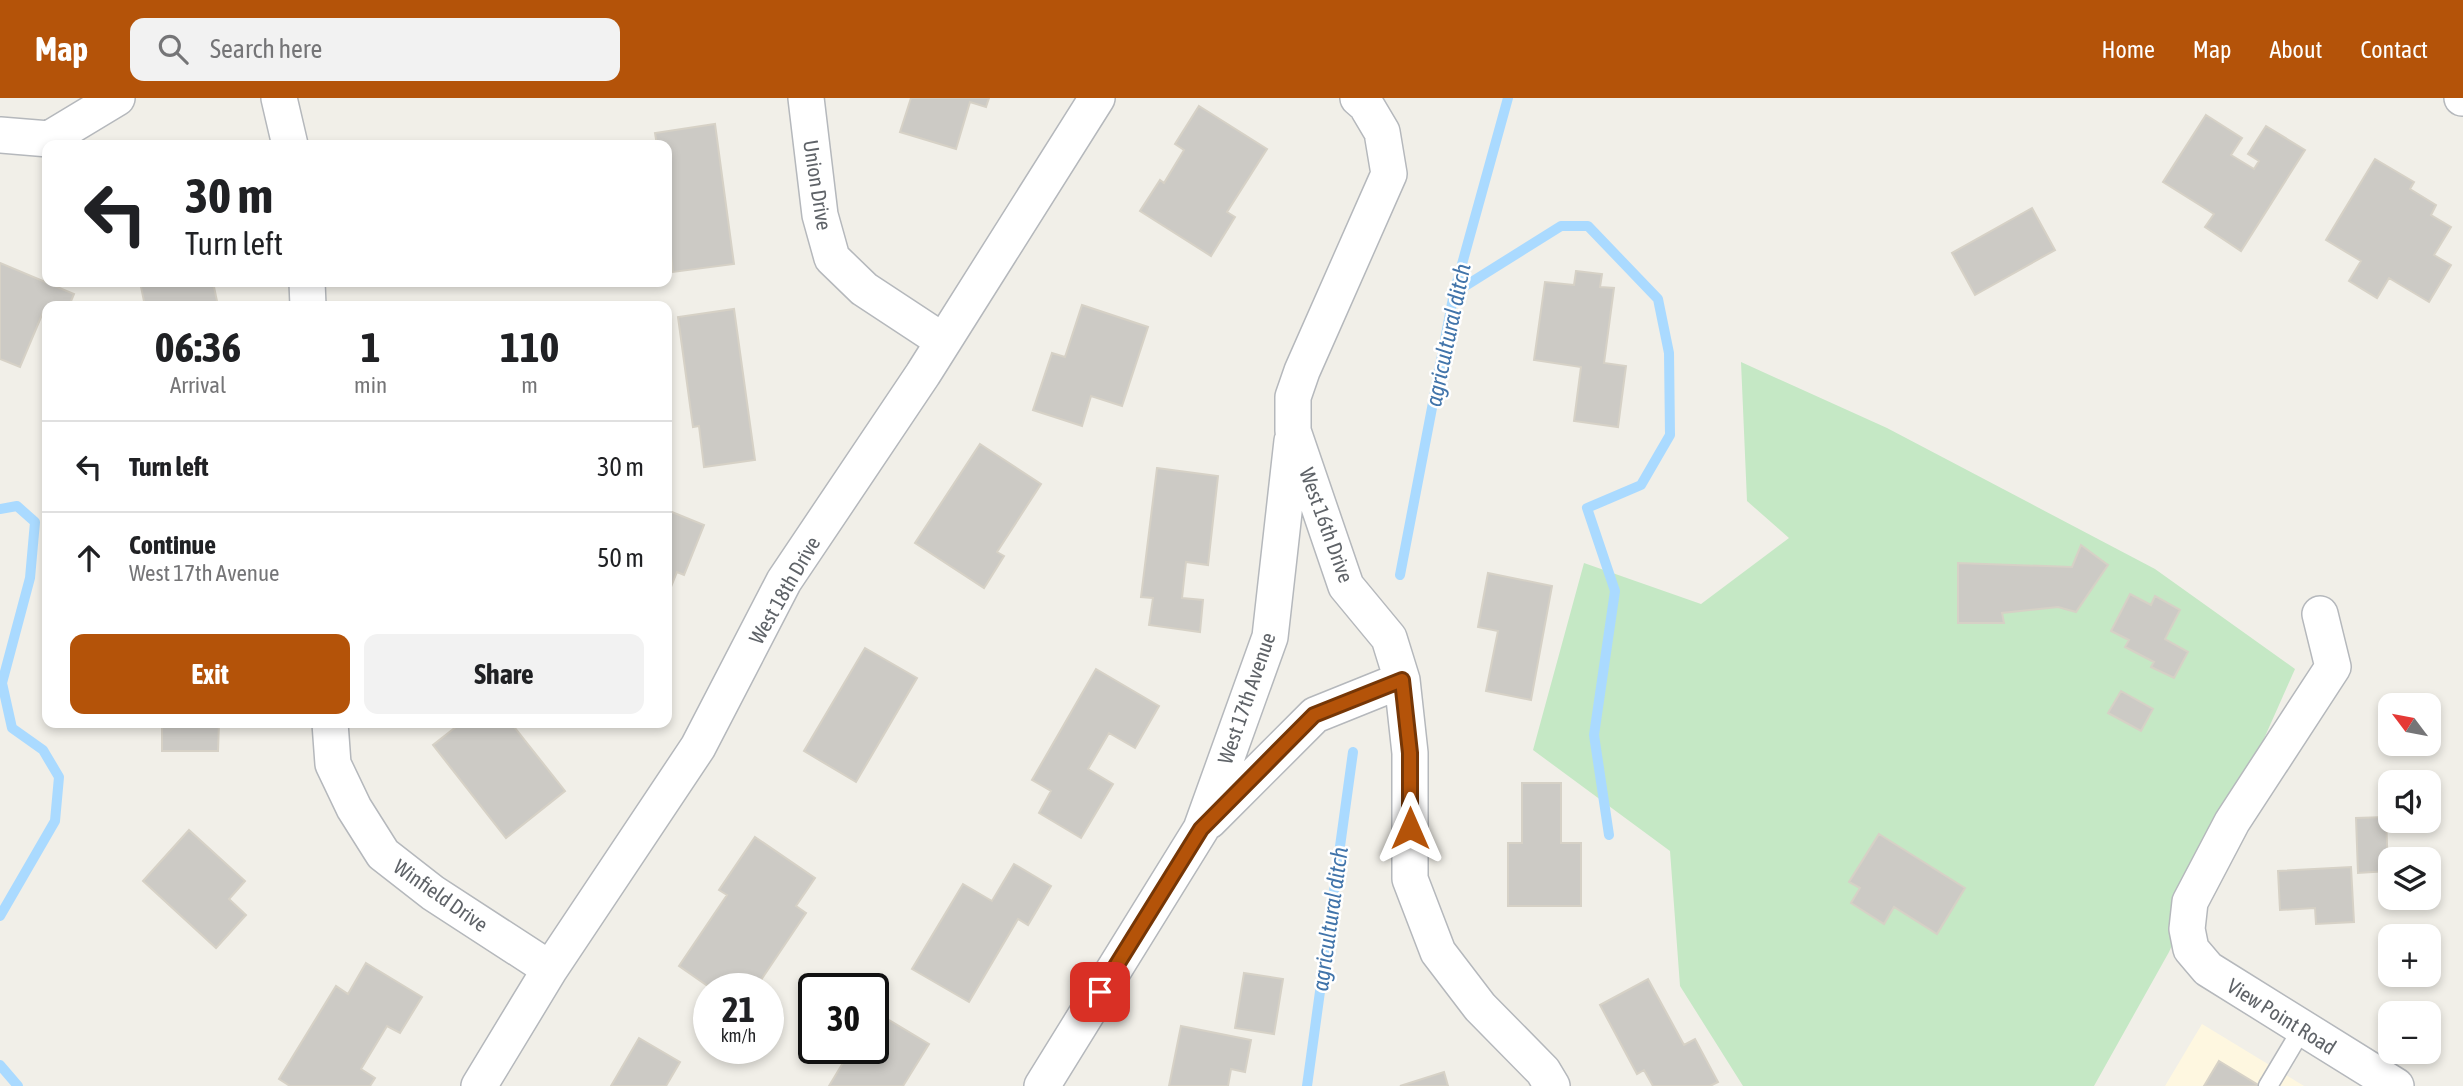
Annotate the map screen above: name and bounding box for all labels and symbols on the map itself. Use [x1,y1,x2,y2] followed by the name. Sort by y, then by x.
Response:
[799,138,837,232] street label: Union Drive
[1420,261,1476,409] water label: agricultural ditch
[1295,464,1359,586] street label: West 16th Drive
[744,532,824,648] street label: West 18th Drive
[1212,629,1280,767] street label: West 17th Avenue
[2378,693,2441,756] north arrow
[1373,791,1447,865] position arrow
[1307,845,1353,993] water label: agricultural ditch
[389,854,493,936] street label: Winfield Drive
[1070,962,1130,1022] pin
[798,973,889,1064] speed limit sign: 30
[2223,973,2341,1059] street label: View Point Road

